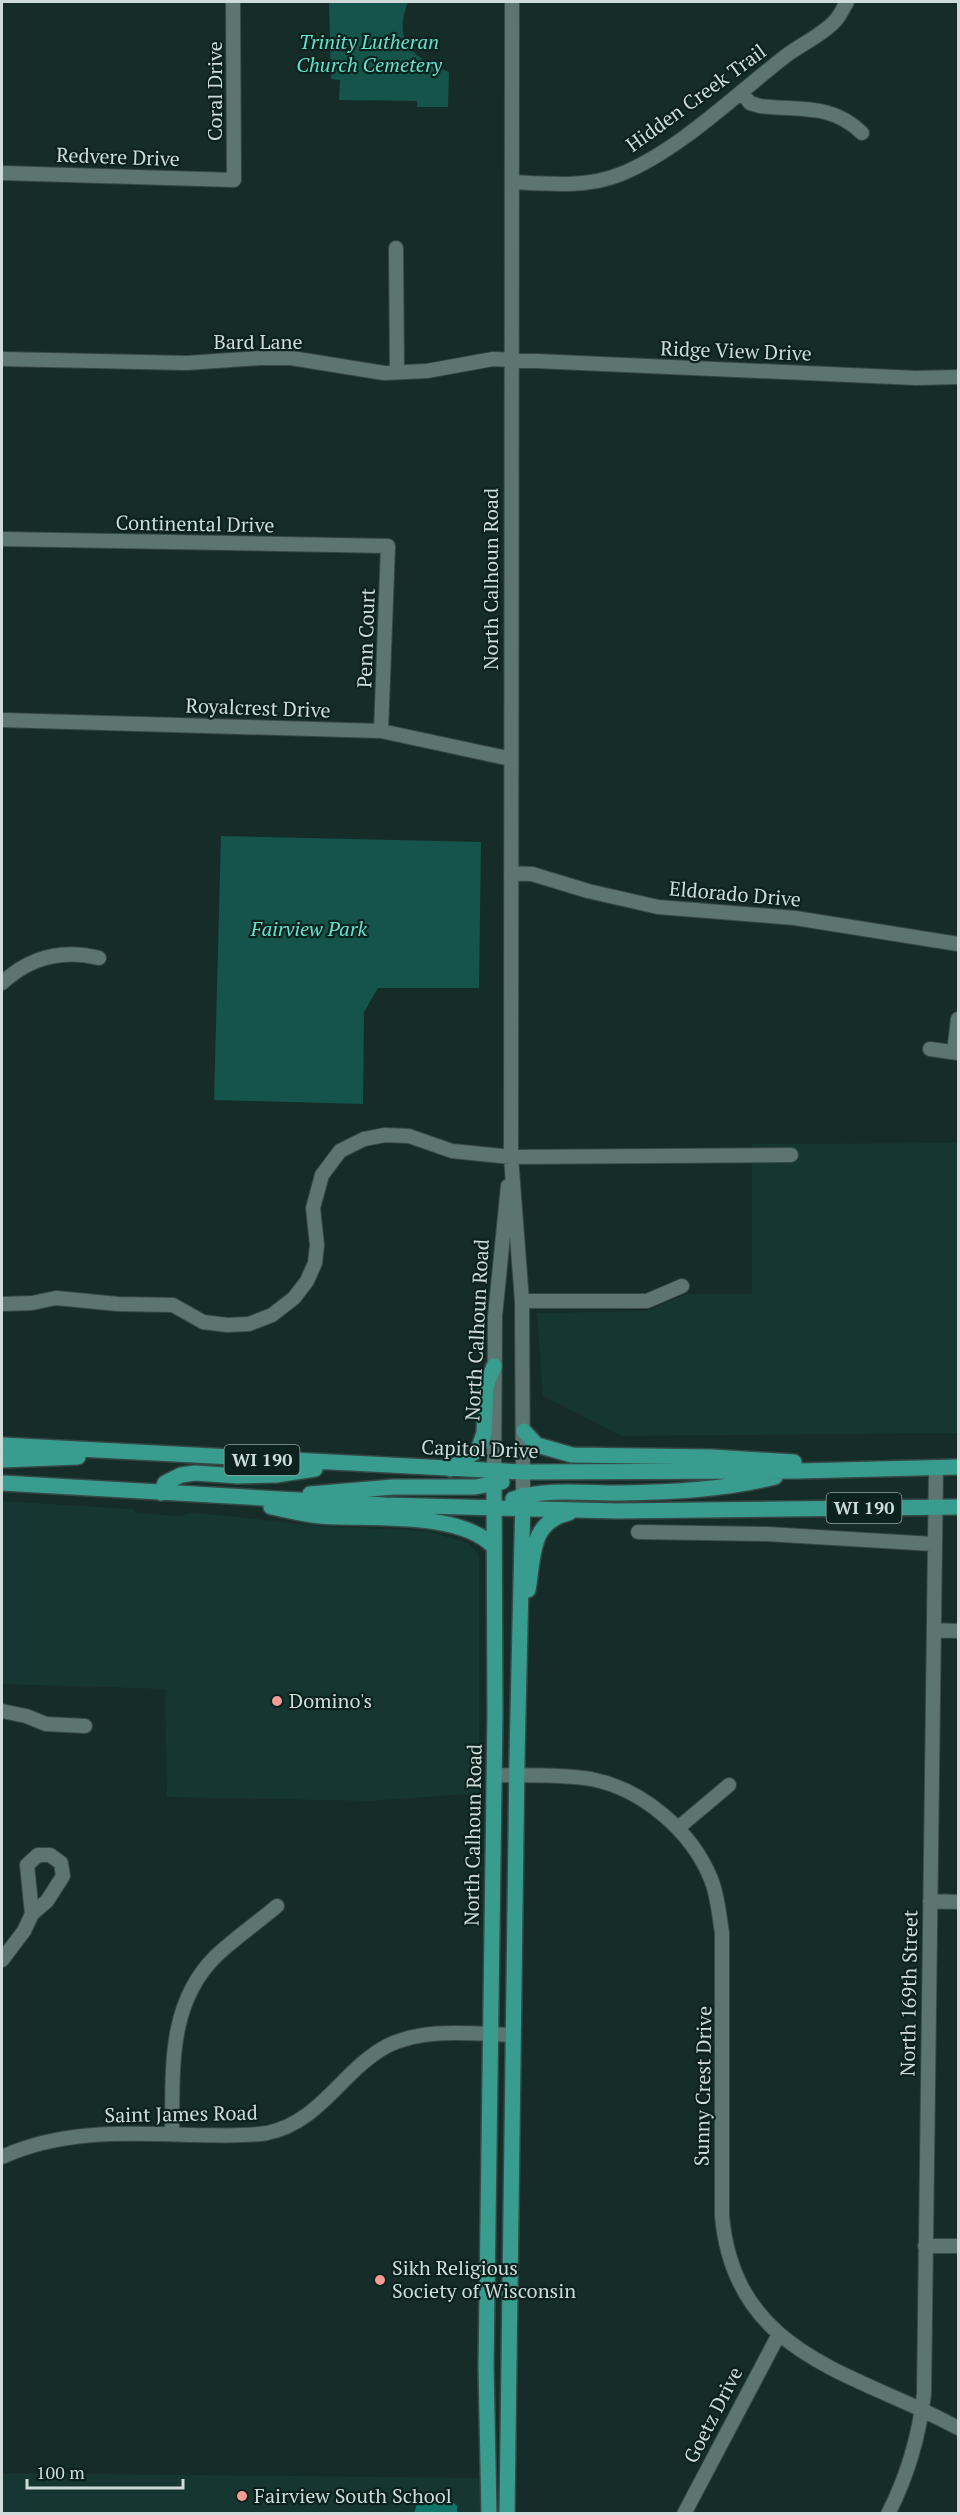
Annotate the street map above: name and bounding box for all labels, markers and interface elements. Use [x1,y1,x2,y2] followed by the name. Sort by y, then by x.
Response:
[296,28,443,78] park label: Trinity Lutheran Church Cemetery
[620,38,771,158] street label: Hidden Creek Trail
[201,41,228,141] street label: Coral Drive
[56,141,180,172] street label: Redvere Drive
[213,328,303,355] street label: Bard Lane
[660,334,812,367] street label: Ridge View Drive
[477,488,504,670] street label: North Calhoun Road
[115,509,275,538] street label: Continental Drive
[350,587,381,688] street label: Penn Court
[185,691,331,724] street label: Royalcrest Drive
[668,874,802,913] street label: Eldorado Drive
[250,915,368,942] park label: Fairview Park
[458,1238,495,1422] street label: North Calhoun Road
[421,1433,539,1464] street label: Capitol Drive
[224,1445,300,1475] road number: WI 190
[826,1493,902,1523] road number: WI 190
[289,1687,372,1714] place label: Domino's
[270,1694,284,1708] marker: Domino's
[457,1744,488,1926] street label: North Calhoun Road
[894,1909,923,2077] street label: North 169th Street
[688,2006,717,2166] street label: Sunny Crest Drive
[104,2099,258,2128] street label: Saint James Road
[392,2254,576,2304] place label: Sikh Religious Society of Wisconsin
[373,2273,387,2287] marker: Sikh Religious Society of Wisconsin
[677,2362,748,2468] street label: Goetz Drive
[27,2452,183,2490] scale bar
[36,2460,85,2484] text: 100 m
[254,2482,452,2509] place label: Fairview South School
[235,2489,249,2503] marker: Fairview South School

